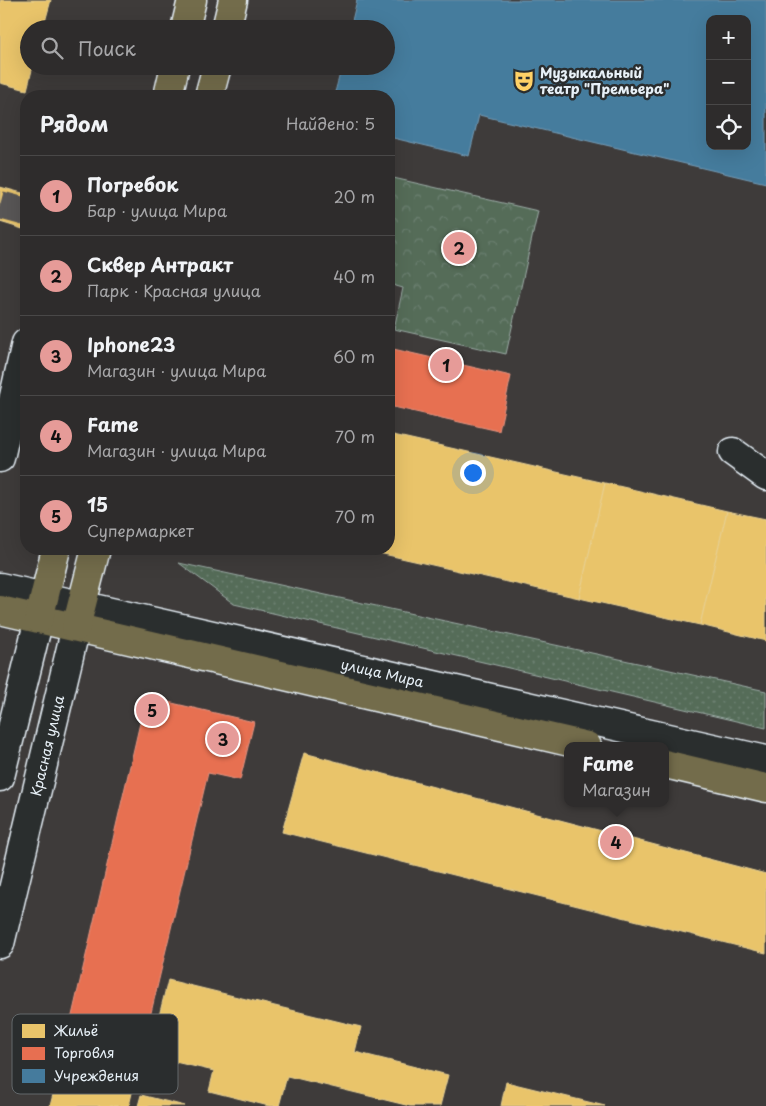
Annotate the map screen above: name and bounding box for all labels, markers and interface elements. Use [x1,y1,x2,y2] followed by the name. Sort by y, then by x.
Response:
[706,15,751,150] map controls
[706,15,751,60] button: +
[20,20,395,75] search box
[38,34,66,62] icon: search
[78,34,136,62] text: Поиск
[706,60,751,105] button: −
[540,62,669,99] place label: Музыкальный театр "Премьера"
[511,68,537,94] theatre icon: Музыкальный театр "Премьера"
[706,105,751,150] button: locate
[40,107,108,139] text: Рядом
[286,111,375,135] text: Найдено: 5
[87,170,178,198] text: Погребок
[52,184,60,208] text: 1
[334,184,375,208] text: 20 m
[87,198,227,222] text: Бар · улица Мира
[443,229,475,267] pin: 2
[87,250,233,278] text: Сквер Антракт
[50,264,62,288] text: 2
[333,264,375,288] text: 40 m
[87,278,261,302] text: Парк · Красная улица
[87,330,176,358] text: Iphone23
[51,344,61,368] text: 3
[333,344,375,368] text: 60 m
[430,346,462,384] pin: 1
[87,358,266,382] text: Магазин · улица Мира
[87,410,139,438] text: Fame
[51,424,61,448] text: 4
[335,424,375,448] text: 70 m
[87,438,266,462] text: Магазин · улица Мира
[460,460,486,486] your location
[87,490,108,518] text: 15
[51,504,61,528] text: 5
[335,504,375,528] text: 70 m
[87,518,194,542] text: Супермаркет
[339,653,426,692] street label: улица Мира
[136,691,168,729] pin: 5
[25,693,69,798] street label: Красная улица
[207,720,239,758] pin: 3
[564,742,669,807] popup
[582,749,634,777] text: Fame
[582,777,651,801] text: Магазин
[600,823,632,861] pin: 4
[12,1014,178,1094] legend
[53,1020,98,1041] text: Жильё
[54,1042,115,1063] text: Торговля
[54,1065,139,1086] text: Учреждения

